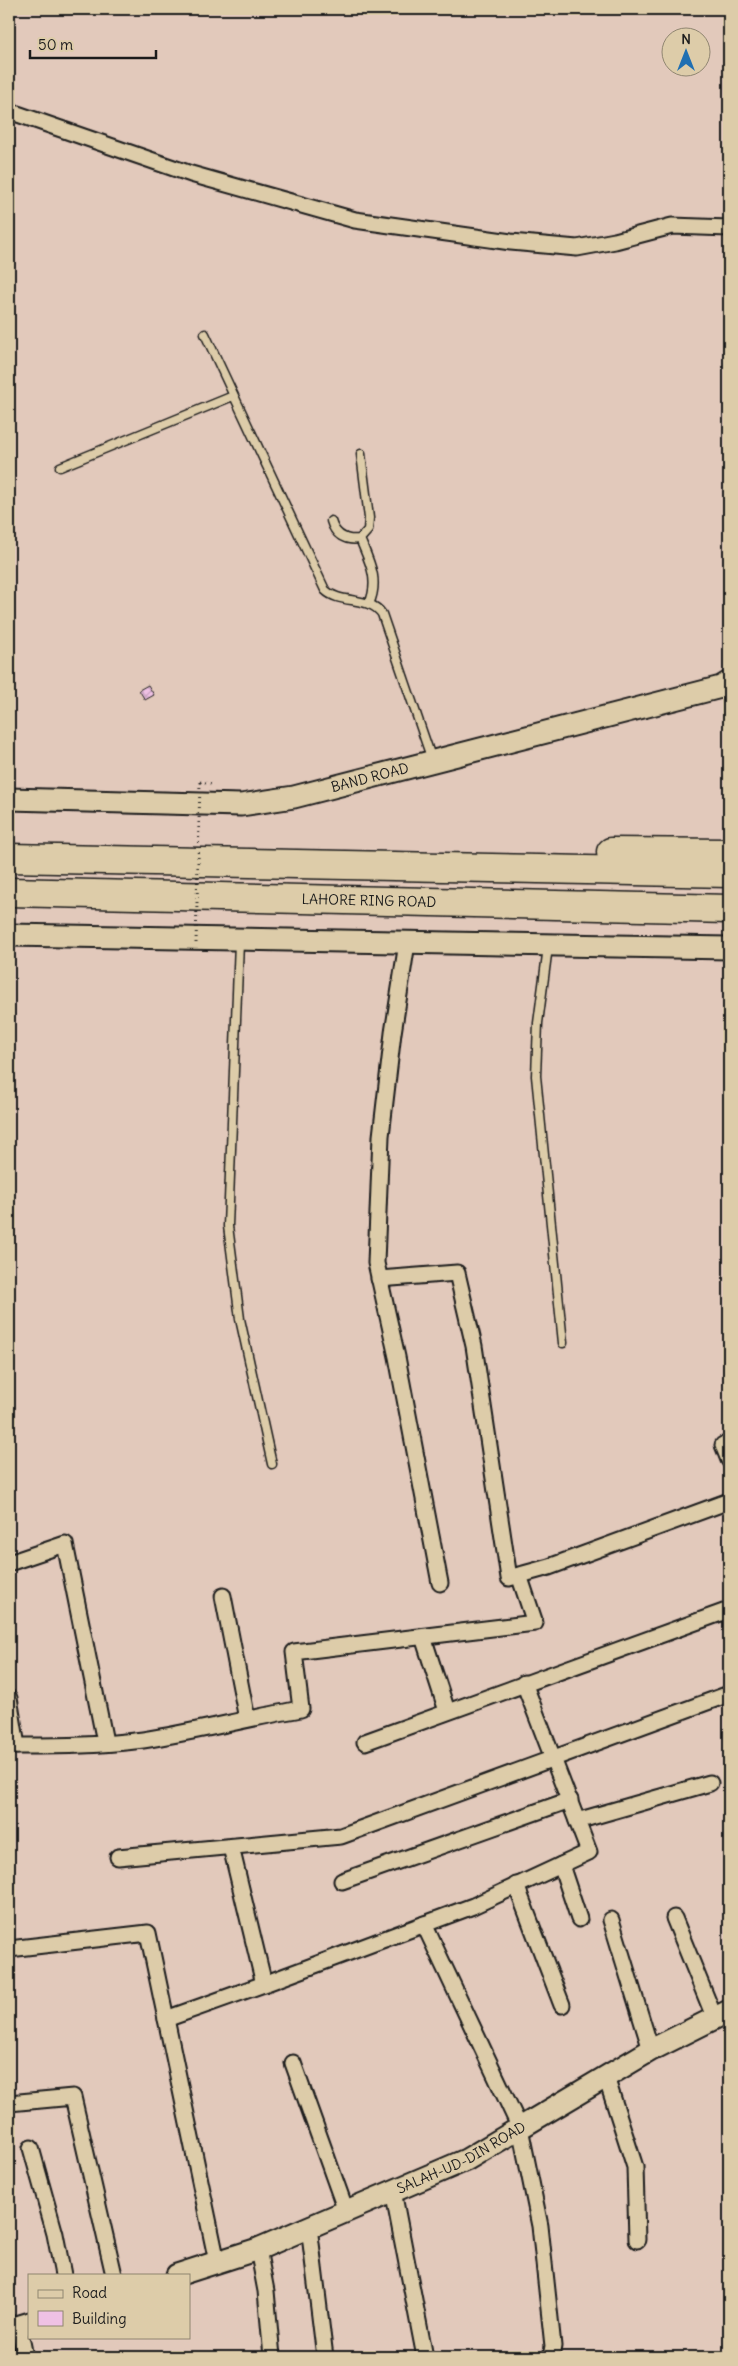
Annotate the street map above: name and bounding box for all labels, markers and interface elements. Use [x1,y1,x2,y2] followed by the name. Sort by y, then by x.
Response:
[30,28,156,60] scale bar
[660,28,710,78] north arrow
[681,30,691,48] text: N
[38,35,73,54] text: 50 m
[329,759,411,796] street label: BAND ROAD
[301,890,437,911] street label: LAHORE RING ROAD
[394,2118,529,2198] street label: SALAH-UD-DIN ROAD
[28,2274,190,2338] legend
[72,2283,107,2302] text: Road
[72,2309,127,2328] text: Building

